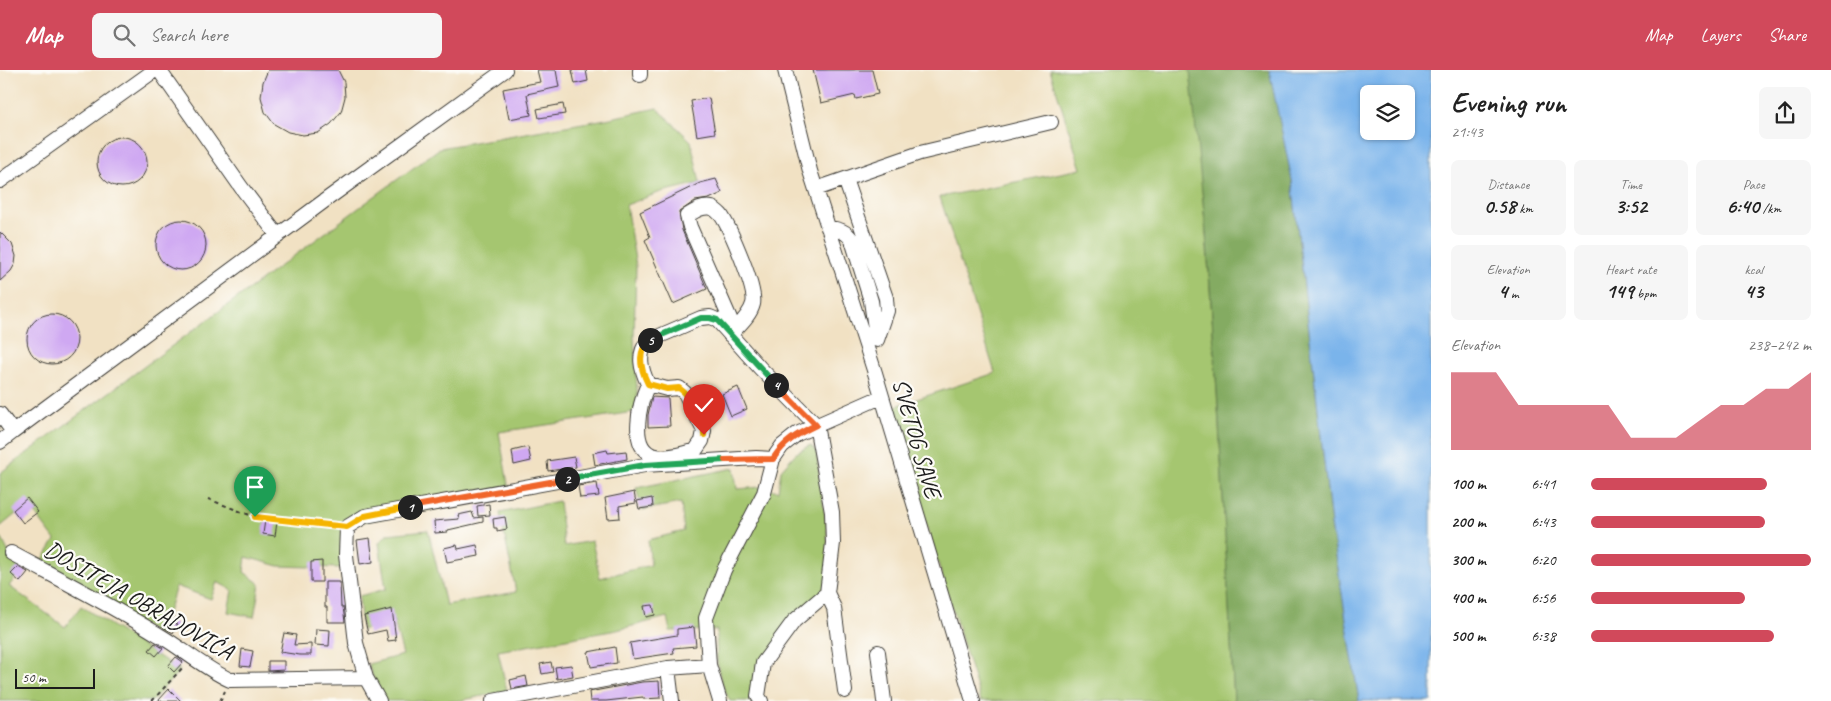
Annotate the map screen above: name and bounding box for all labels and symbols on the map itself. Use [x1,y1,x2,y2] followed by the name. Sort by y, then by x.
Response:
[638,328,662,352] pin: 5
[764,372,788,398] pin: 4
[886,375,949,504] street label: SVETOG SAVE
[683,384,725,435] pin
[234,466,276,517] pin
[554,466,580,492] pin: 2
[398,494,422,520] pin: 1
[39,534,240,667] street label: DOSITEJA OBRADOVIĆA
[15,666,95,689] scale bar

